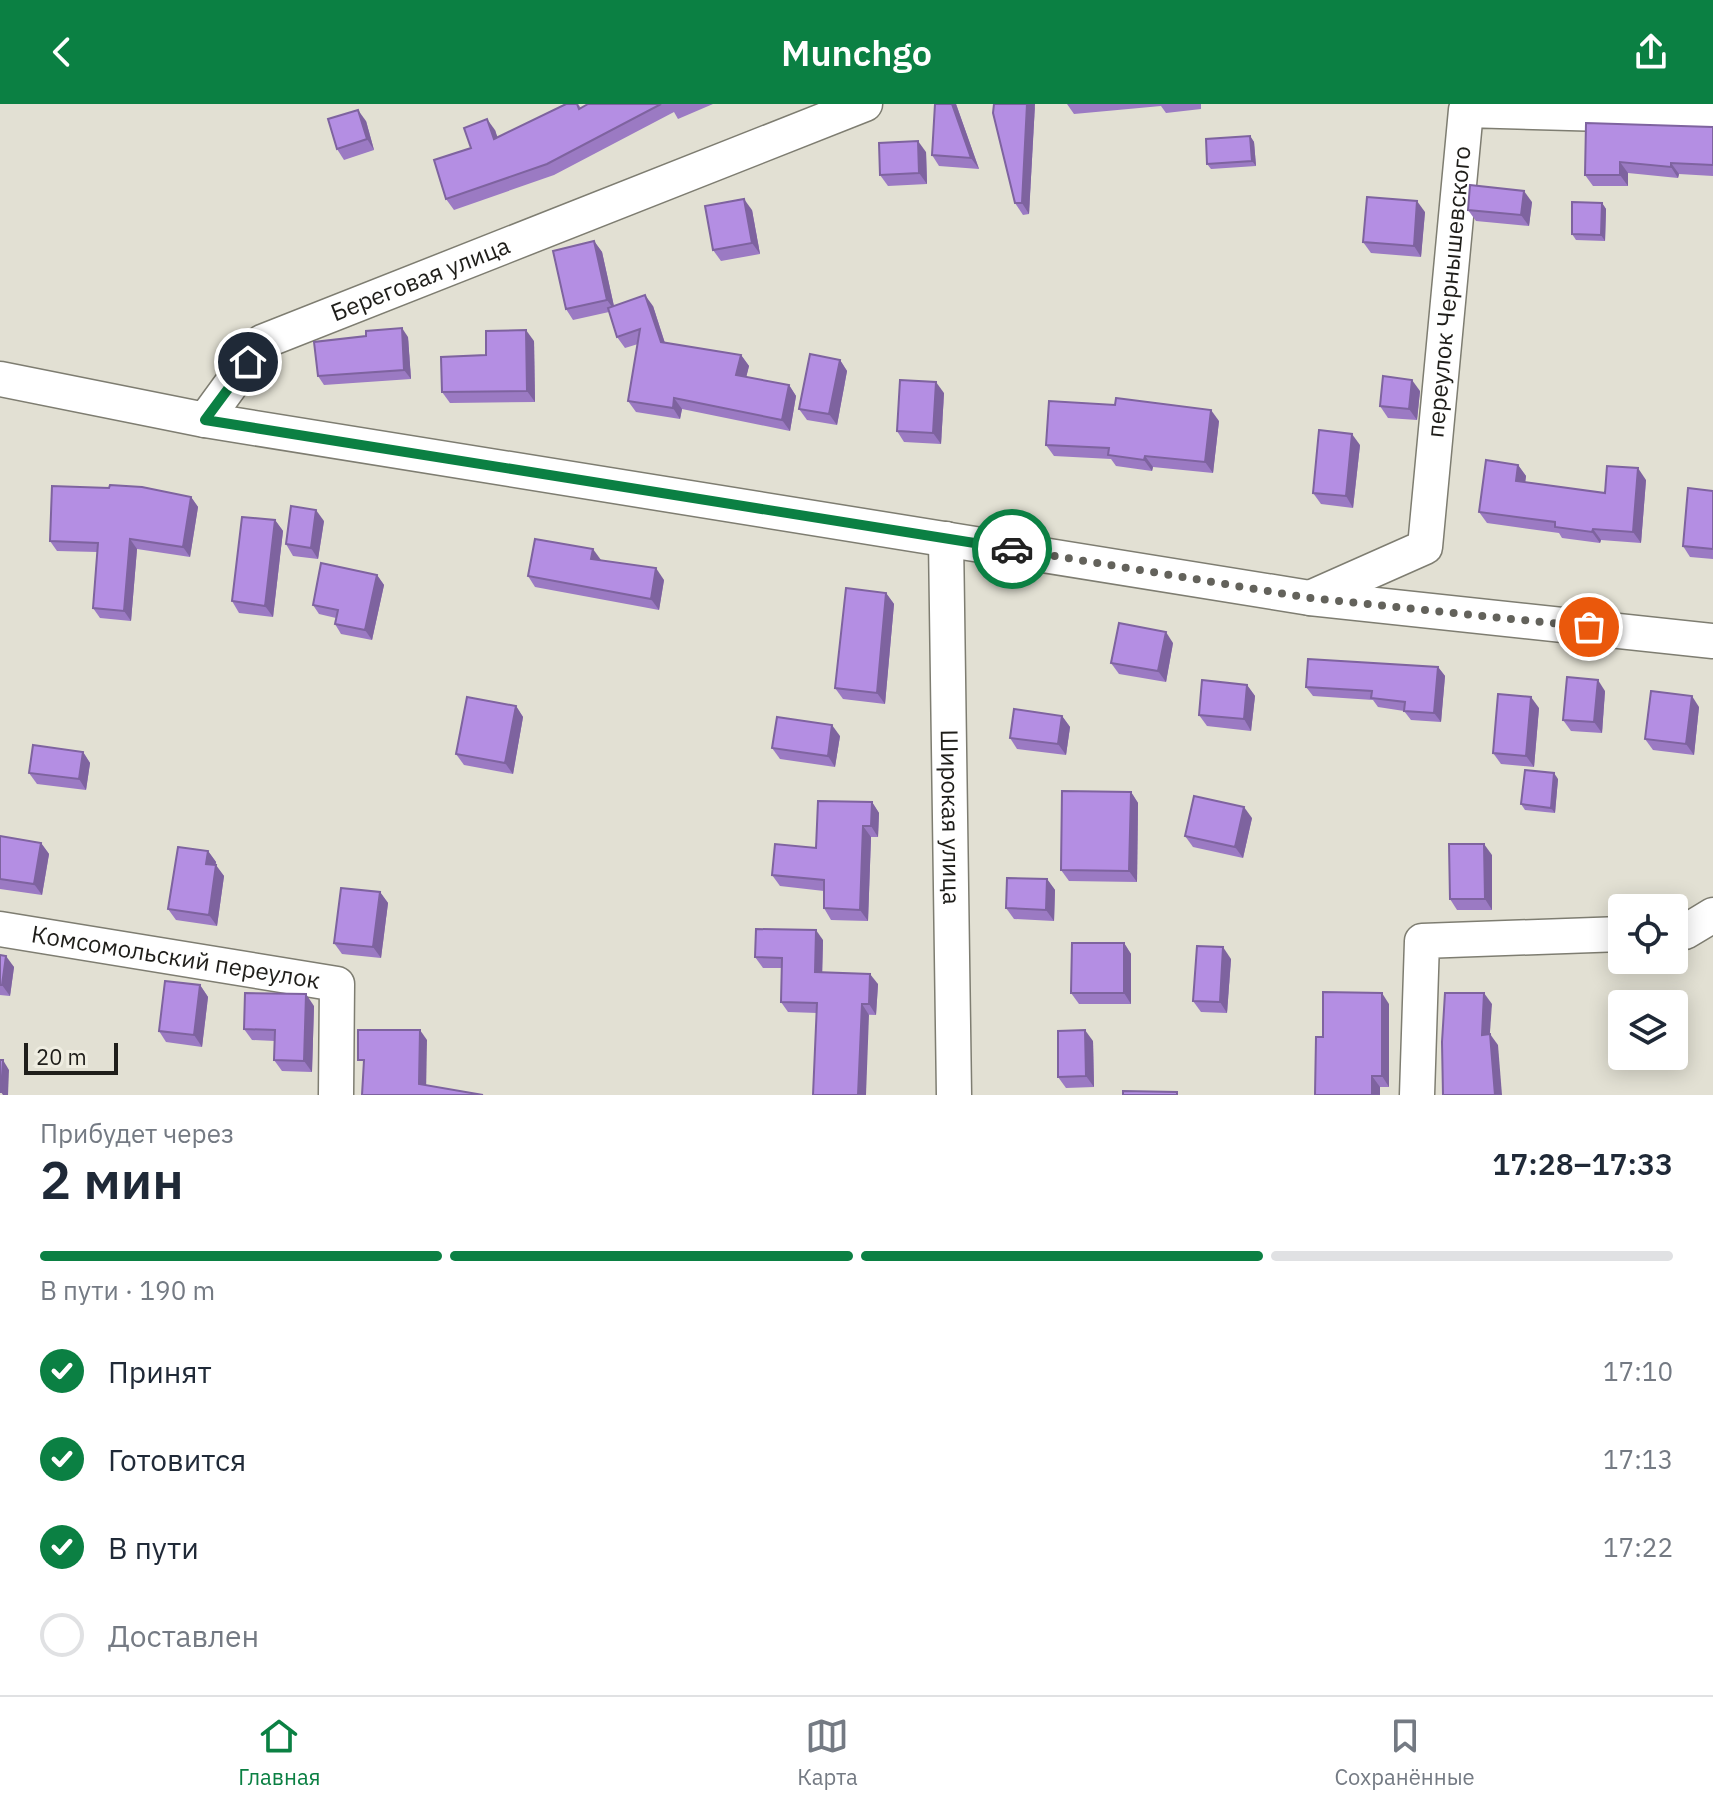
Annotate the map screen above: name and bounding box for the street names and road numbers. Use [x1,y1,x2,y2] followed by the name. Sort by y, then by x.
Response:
[1418,144,1478,439] street label: переулок Чернышевского
[326,229,515,328] street label: Береговая улица
[934,729,968,905] street label: Широкая улица
[29,917,322,996] street label: Комсомольский переулок

